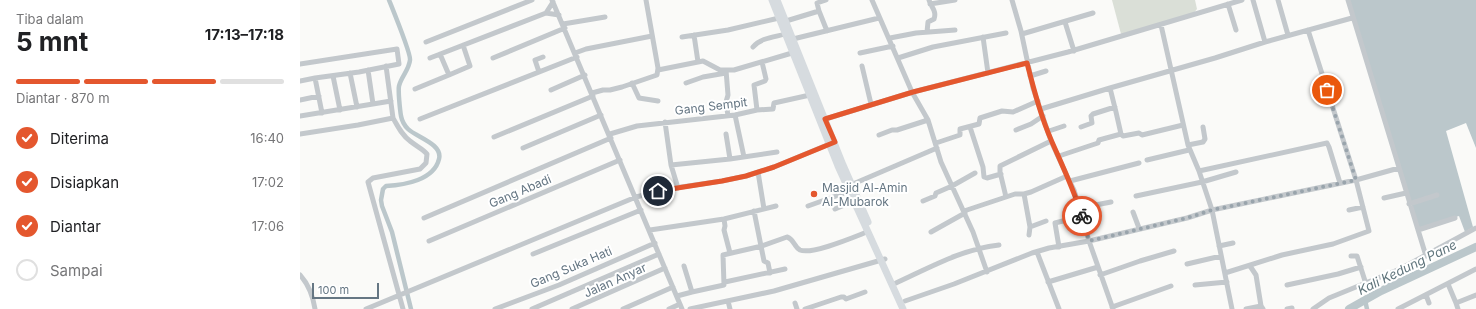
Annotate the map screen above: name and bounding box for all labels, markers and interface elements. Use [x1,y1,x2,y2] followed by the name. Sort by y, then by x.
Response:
[16,11,84,27] text: Tiba dalam
[205,25,284,44] text: 17:13–17:18
[16,26,88,57] text: 5 mnt
[1310,73,1344,107] pin
[1316,79,1338,101] icon: bag
[16,90,110,106] text: Diantar · 870 m
[674,94,748,118] street label: Gang Sempit
[16,127,38,149] icon: check
[50,129,109,148] text: Diterima
[250,130,284,146] text: 16:40
[16,171,38,193] icon: check
[487,171,554,211] street label: Gang Abadi
[50,173,119,192] text: Disiapkan
[252,174,284,190] text: 17:02
[641,174,675,208] pin
[647,180,669,202] icon: home
[822,180,908,209] place label: Masjid Al-Amin Al-Mubarok
[809,189,819,199] marker: Masjid Al-Amin Al-Mubarok
[1062,196,1102,236] courier
[1071,205,1093,227] icon: bike
[16,215,38,237] icon: check
[50,217,101,236] text: Diantar
[252,218,284,234] text: 17:06
[1355,236,1459,298] water label: Kali Kedung Pane
[528,243,614,291] street label: Gang Suka Hati
[581,259,649,300] street label: Jalan Anyar
[50,261,103,280] text: Sampai
[312,281,379,300] scale bar
[318,283,349,297] text: 100 m

